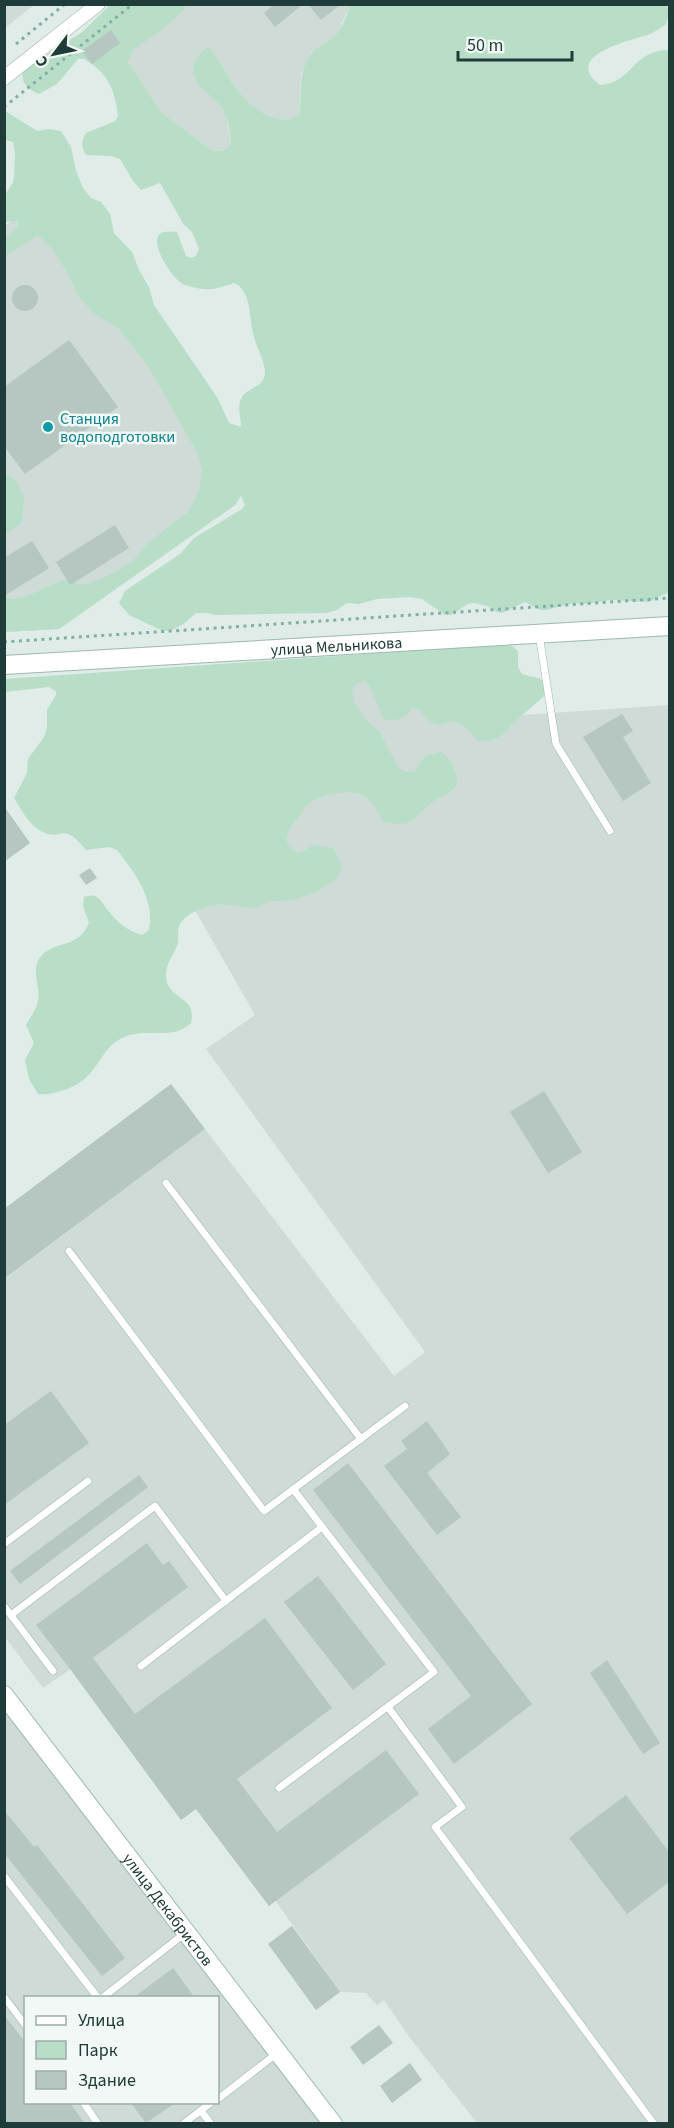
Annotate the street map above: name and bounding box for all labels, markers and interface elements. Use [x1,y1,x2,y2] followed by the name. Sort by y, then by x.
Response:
[24,24,84,84] north arrow
[458,24,572,62] scale bar
[467,33,503,58] text: 50 m
[30,52,54,71] text: С
[60,408,175,448] place label: Станция водоподготовки
[41,420,55,434] marker: Станция водоподготовки
[270,632,403,661] street label: улица Мельникова
[117,1849,218,1971] street label: улица Декабристов
[24,1996,219,2104] legend
[78,2008,125,2033] text: Улица
[78,2038,118,2063] text: Парк
[78,2068,136,2093] text: Здание

